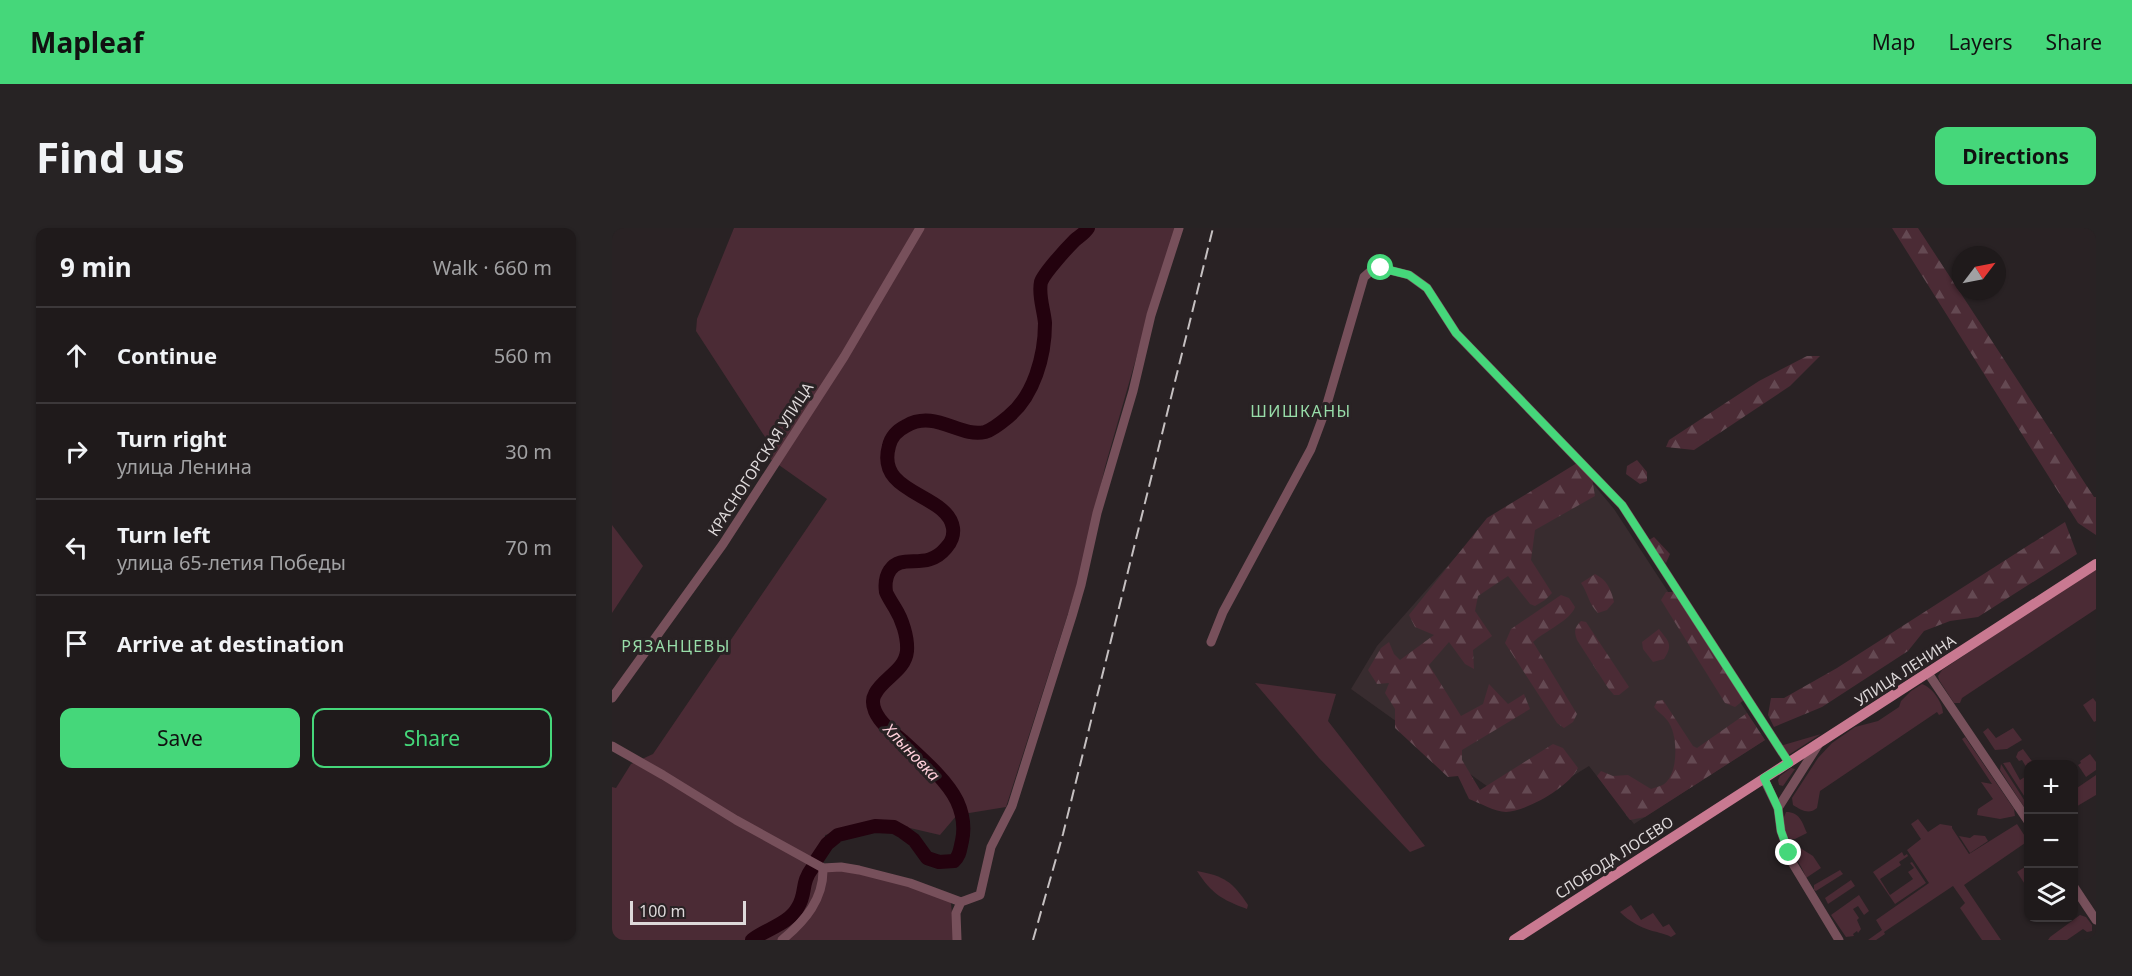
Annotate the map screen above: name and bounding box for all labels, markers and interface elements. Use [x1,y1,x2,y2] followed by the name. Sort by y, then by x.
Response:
[30,23,144,61] text: Mapleaf
[1872,28,1916,56] text: Map
[1949,28,2013,56] text: Layers
[2046,28,2102,56] text: Share
[1935,127,2096,185] button: Directions
[36,128,185,185] text: Find us
[1952,246,2006,300] north arrow
[60,249,132,285] text: 9 min
[433,254,552,281] text: Walk · 660 m
[1367,254,1393,280] route start
[60,339,93,372] icon: ahead
[117,340,217,370] text: Continue
[494,342,552,369] text: 560 m
[703,378,817,540] street label: КРАСНОГОРСКАЯ УЛИЦА
[1250,400,1352,422] district label: ШИШКАНЫ
[117,423,227,453] text: Turn right
[60,435,93,468] icon: right
[505,438,552,465] text: 30 m
[117,453,252,480] text: улица Ленина
[117,519,211,549] text: Turn left
[60,531,93,564] icon: left
[505,534,552,561] text: 70 m
[117,549,346,576] text: улица 65-летия Победы
[60,627,93,660] icon: arrive
[117,628,344,658] text: Arrive at destination
[1851,630,1960,710] street label: УЛИЦА ЛЕНИНА
[621,635,731,657] district label: РЯЗАНЦЕВЫ
[60,708,300,768] button: Save
[312,708,552,768] button: Share
[878,718,945,786] water label: Хлыновка
[2024,760,2078,922] map controls
[2024,760,2078,814] button: +
[1551,811,1677,903] street label: СЛОБОДА ЛОСЕВО
[2024,814,2078,868] button: −
[1775,839,1801,865] route end
[2024,868,2078,922] button: layers
[630,898,746,926] scale bar
[639,900,686,922] text: 100 m

